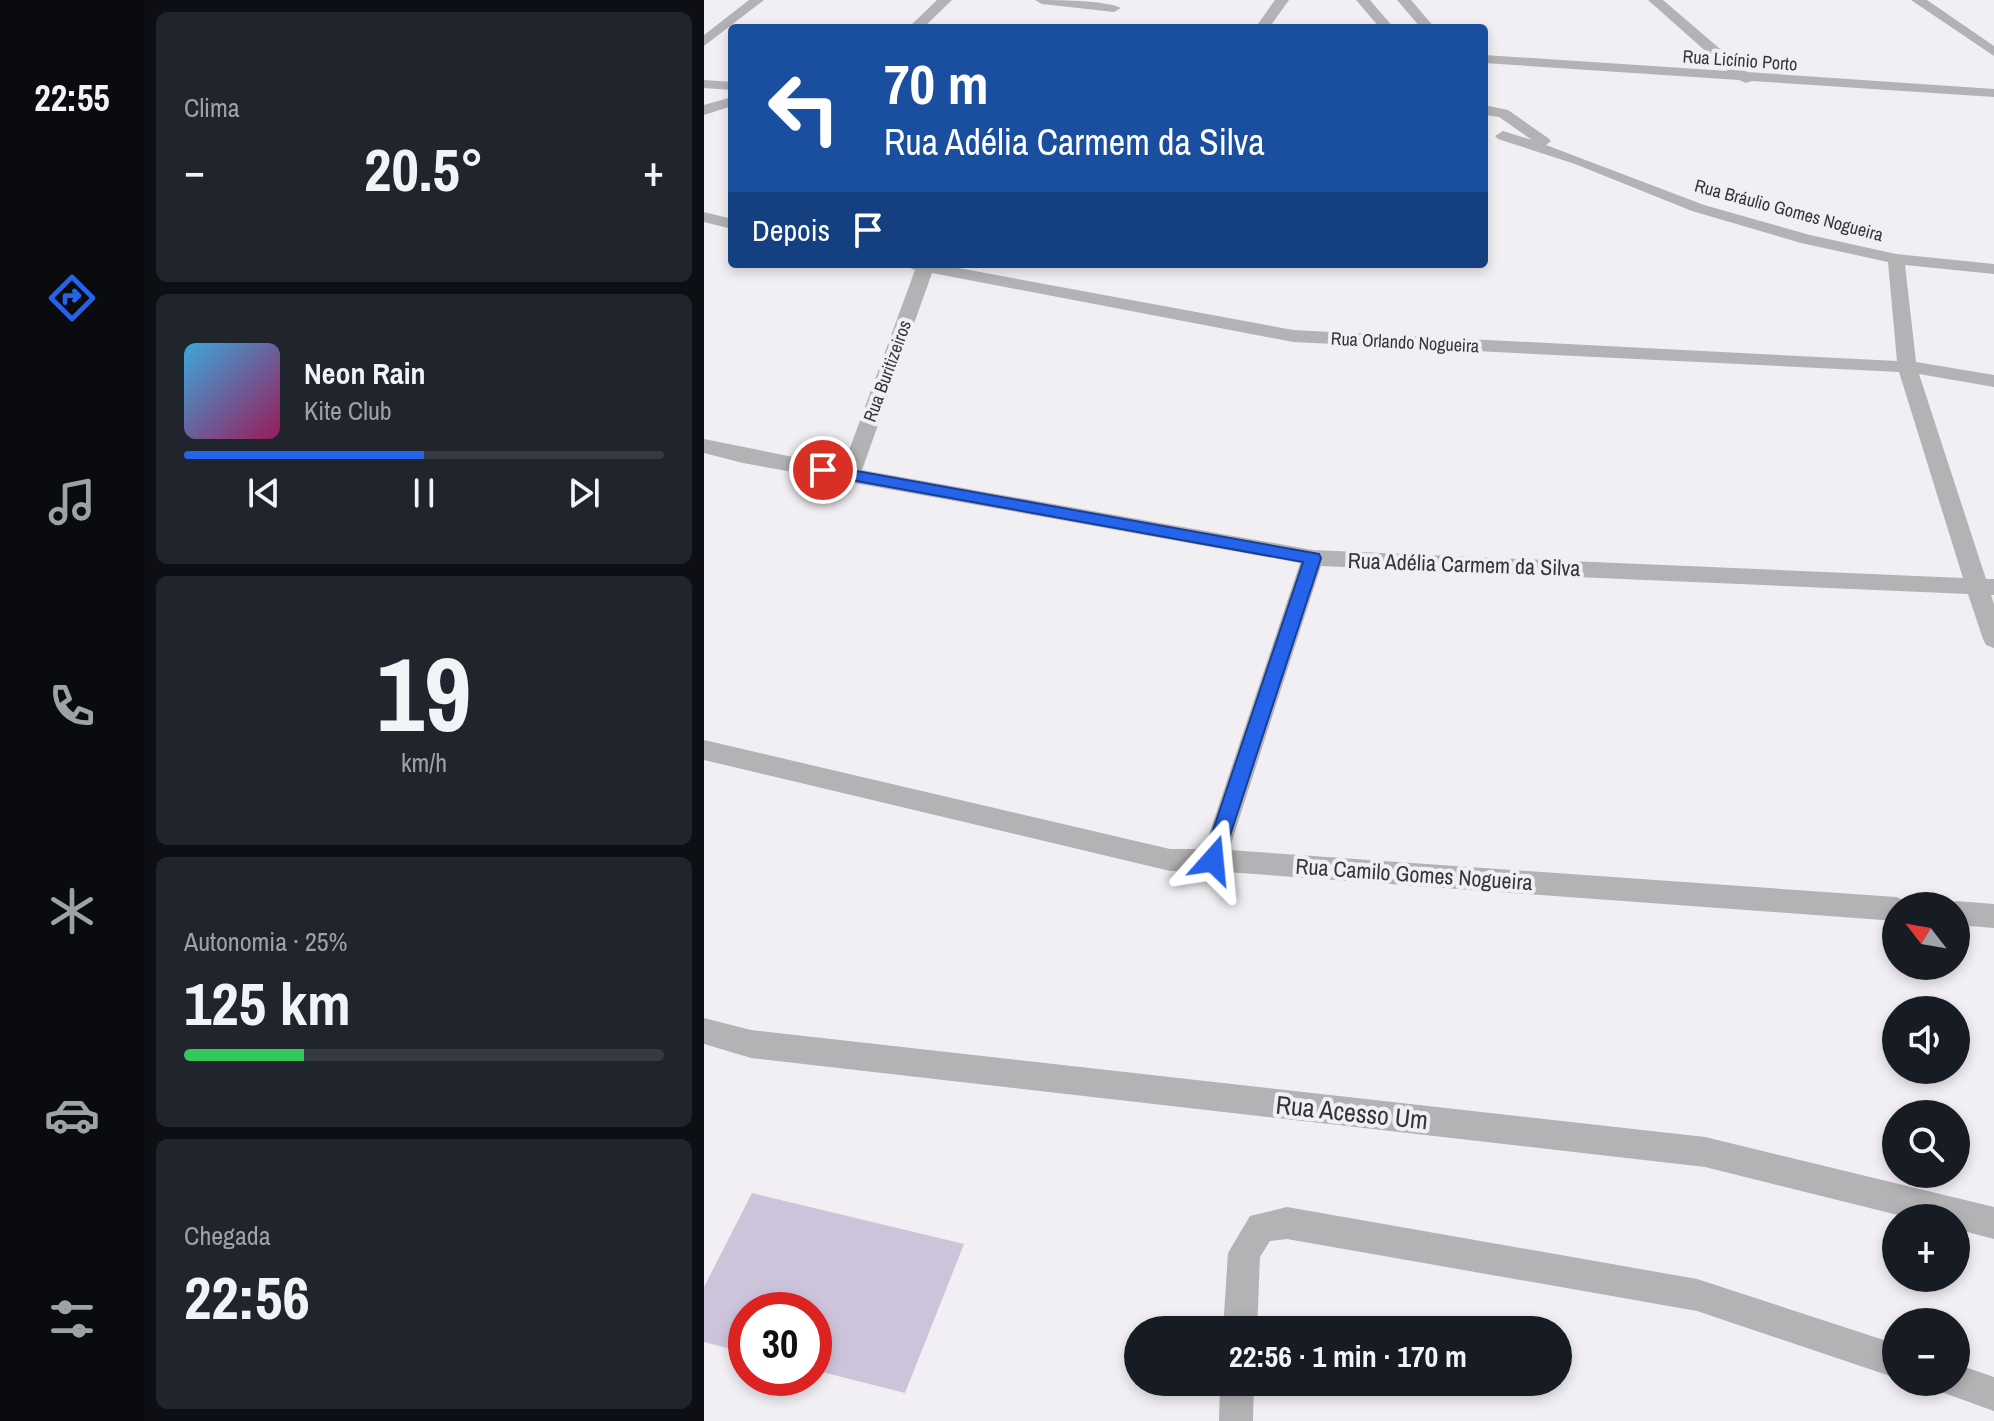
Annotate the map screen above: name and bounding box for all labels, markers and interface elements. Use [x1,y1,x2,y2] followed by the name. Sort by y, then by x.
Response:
[1682,44,1798,76] street label: Rua Licínio Porto
[884,46,989,121] text: 70 m
[752,56,856,160] icon: left
[34,74,110,122] text: 22:55
[184,90,240,125] text: Clima
[884,118,1265,166] text: Rua Adélia Carmem da Silva
[364,129,484,210] text: 20.5°
[184,140,205,200] text: −
[643,140,664,200] text: +
[1692,173,1886,247] street label: Rua Bráulio Gomes Nogueira
[846,208,890,252] icon: arrive
[752,210,830,250] text: Depois
[44,270,100,326] icon: directions
[857,317,917,425] street label: Rua Buritizeiros
[1330,326,1480,358] street label: Rua Orlando Nogueira
[304,353,426,393] text: Neon Rain
[304,393,392,428] text: Kite Club
[789,436,857,504] pin
[801,448,845,492] icon: arrive
[242,471,286,515] icon: previous
[402,471,446,515] icon: pause
[562,471,606,515] icon: next
[44,474,100,530] icon: music
[1347,545,1581,583] street label: Rua Adélia Carmem da Silva
[377,623,471,763] text: 19
[44,678,100,734] icon: phone
[401,745,447,780] text: km/h
[1171,818,1255,902] position arrow
[1294,851,1534,897] street label: Rua Camilo Gomes Nogueira
[44,883,100,939] icon: climate
[1882,892,1970,980] north arrow
[1882,892,1970,1396] map controls
[184,924,348,959] text: Autonomia · 25%
[184,963,351,1044] text: 125 km
[1882,996,1970,1084] button: sound
[44,1087,100,1143] icon: car
[1274,1087,1430,1137] street label: Rua Acesso Um
[1882,1100,1970,1188] button: search
[1882,1204,1970,1292] button: +
[184,1218,271,1253] text: Chegada
[184,1257,310,1338] text: 22:56
[44,1291,100,1347] icon: filters
[728,1292,832,1396] speed limit sign: 30
[1882,1308,1970,1396] button: −
[1229,1336,1467,1376] text: 22:56 · 1 min · 170 m

